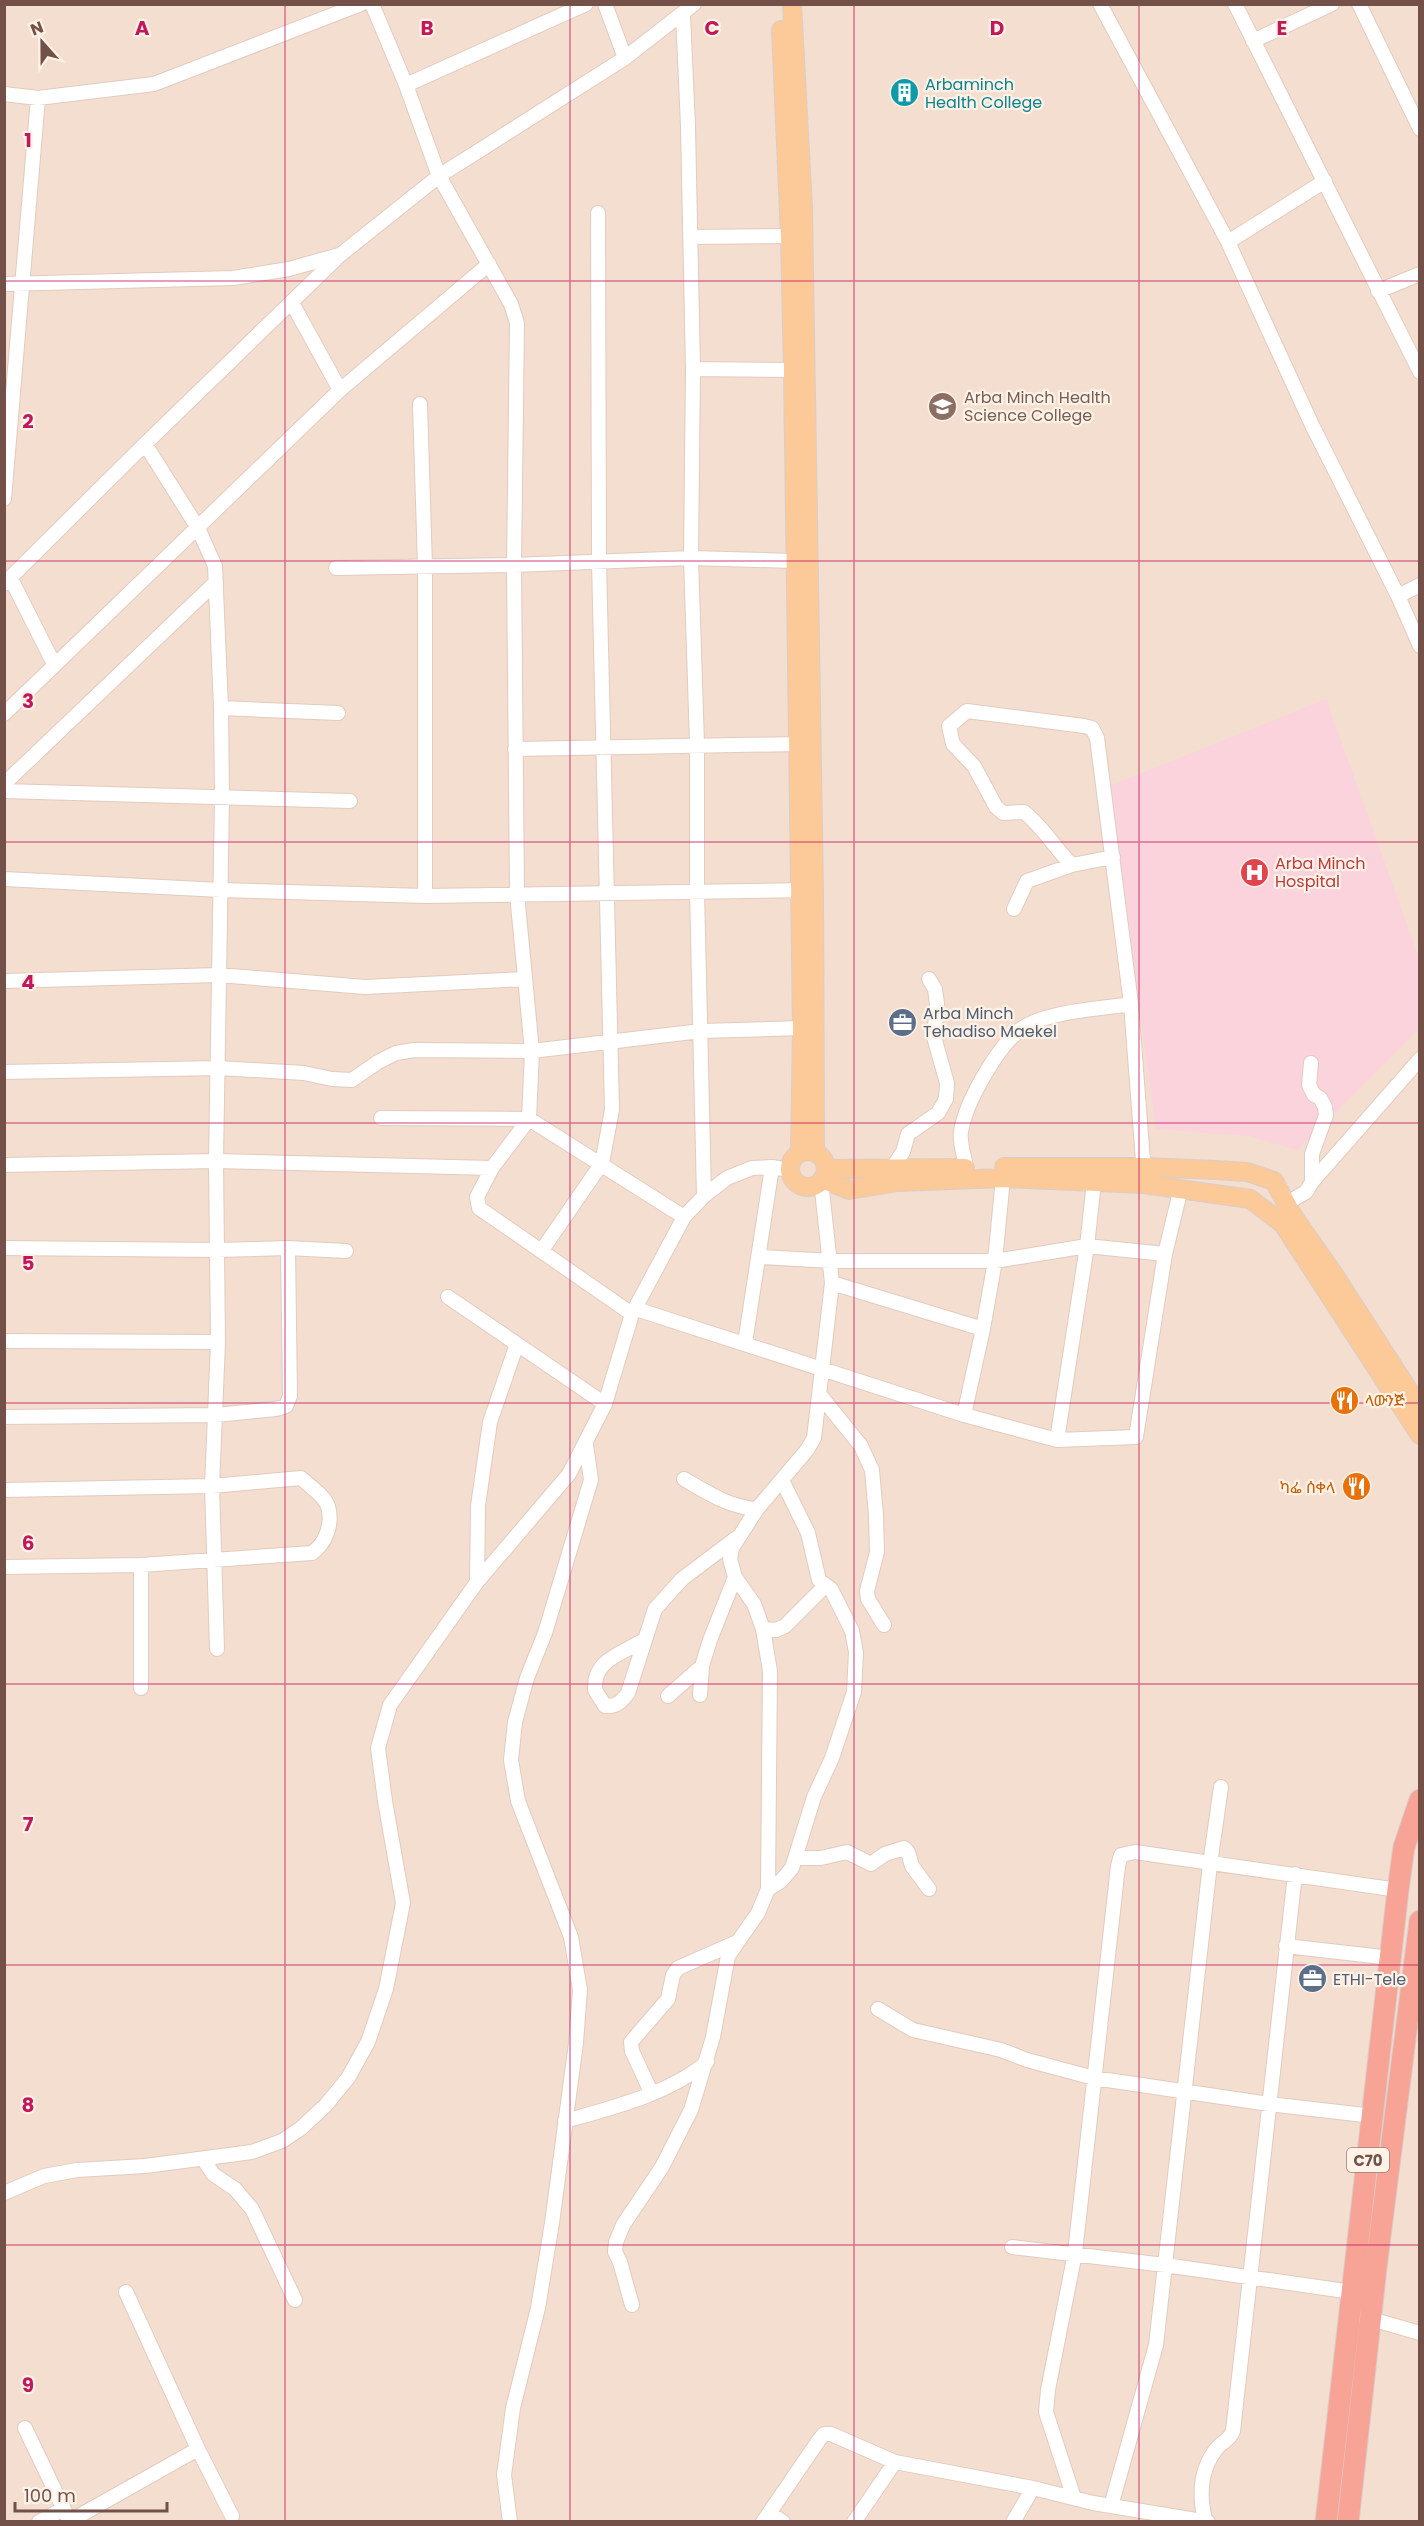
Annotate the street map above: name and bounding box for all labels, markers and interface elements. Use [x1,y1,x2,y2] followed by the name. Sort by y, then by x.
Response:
[12,12,72,72] north arrow
[135,14,150,42] text: A
[420,14,434,42] text: B
[704,14,720,42] text: C
[990,14,1004,42] text: D
[1277,14,1287,42] text: E
[27,16,47,41] text: N
[925,73,1042,114] place label: Arbaminch Health College
[888,77,920,109] building icon: Arbaminch Health College
[24,126,32,154] text: 1
[964,386,1111,427] place label: Arba Minch Health Science College
[927,390,959,422] school or university icon: Arba Minch Health Science College
[22,407,34,435] text: 2
[22,687,34,715] text: 3
[1275,852,1366,893] place label: Arba Minch Hospital
[1238,856,1270,888] hospital icon: Arba Minch Hospital
[21,968,35,996] text: 4
[923,1002,1057,1043] place label: Arba Minch Tehadiso Maekel
[886,1006,918,1038] office icon: Arba Minch Tehadiso Maekel
[22,1249,35,1277] text: 5
[1328,1384,1360,1416] restaurant icon: ላውንጅ
[1365,1389,1405,1412] place label: ላውንጅ
[1340,1471,1372,1503] restaurant icon: ካፌ ሰቀላ
[1280,1476,1335,1499] place label: ካፌ ሰቀላ
[22,1529,34,1557] text: 6
[23,1810,34,1838] text: 7
[1296,1963,1328,1995] office icon: ETHI-Tele
[1333,1968,1406,1991] place label: ETHI-Tele
[22,2091,34,2119] text: 8
[1347,2148,1389,2172] road number: C70
[22,2371,34,2399] text: 9
[15,2475,166,2513] scale bar
[24,2483,76,2508] text: 100 m

